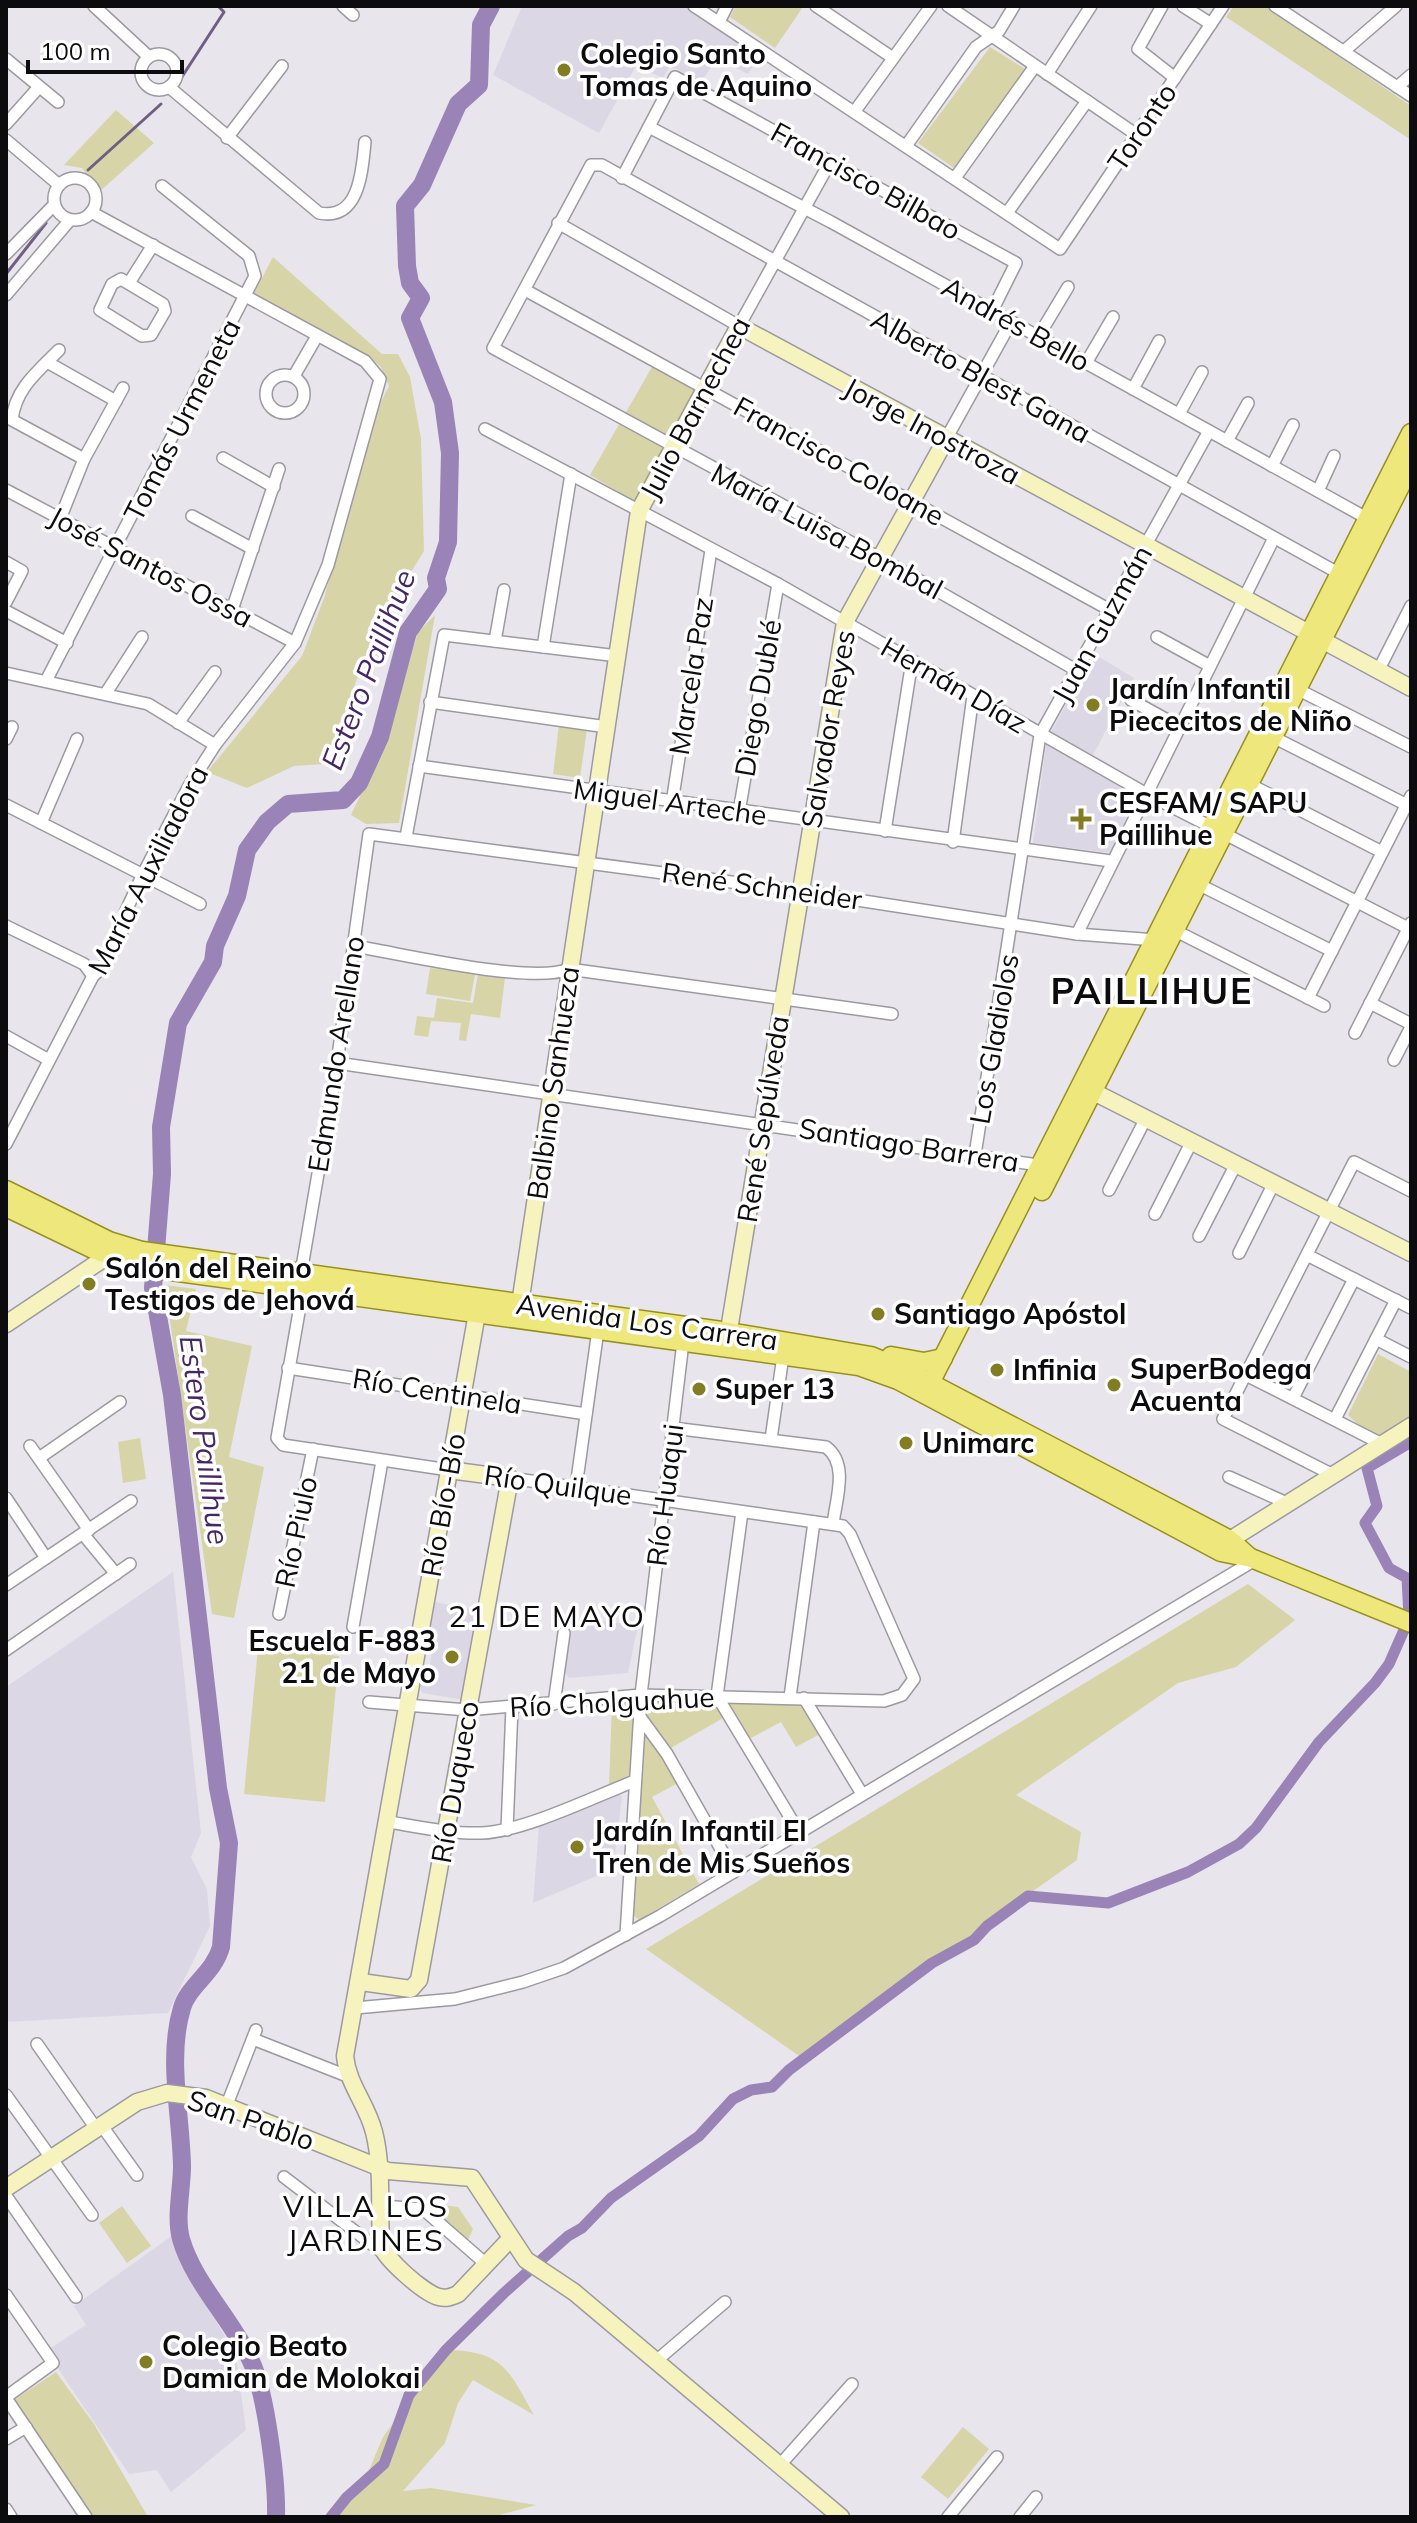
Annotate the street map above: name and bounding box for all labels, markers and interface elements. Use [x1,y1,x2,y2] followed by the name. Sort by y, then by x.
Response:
[28,24,182,74] scale bar
[40,36,111,66] text: 100 m
[580,36,812,103] place label: Colegio Santo Tomas de Aquino
[555,61,573,79] marker: Colegio Santo Tomas de Aquino
[1099,76,1184,177] street label: Toronto
[765,114,967,247] street label: Francisco Bilbao
[936,269,1096,379] street label: Andrés Bello
[865,301,1097,450] street label: Alberto Blest Gana
[632,310,757,505] street label: Julio Barnechea
[116,313,248,527] street label: Tomás Urmeneta
[838,369,1026,492] street label: Jorge Inostroza
[728,388,951,533] street label: Francisco Coloane
[705,455,949,606] street label: María Luisa Bombal
[44,498,259,635] street label: José Santos Ossa
[1044,539,1159,709] street label: Juan Guzmán
[313,564,424,775] water label: Estero Paillihue
[661,595,720,757] street label: Marcela Paz
[726,617,789,779] street label: Diego Dublé
[793,627,862,831] street label: Salvador Reyes
[875,629,1033,740] street label: Hernán Díaz
[1109,671,1352,738] place label: Jardín Infantil Piececitos de Niño
[1084,696,1102,714] marker: Jardín Infantil Piececitos de Niño
[80,759,215,980] street label: María Auxiliadora
[571,771,769,832] street label: Miguel Arteche
[1099,785,1307,852] place label: CESFAM/ SAPU Paillihue
[1070,808,1092,830] marker: CESFAM/ SAPU Paillihue
[660,854,865,917] street label: René Schneider
[300,933,371,1175] street label: Edmundo Arellano
[961,951,1026,1127] street label: Los Gladiolos
[519,964,586,1202] street label: Balbino Sanhueza
[1050,968,1254,1013] district label: PAILLIHUE
[729,1013,796,1225] street label: René Sepúlveda
[797,1110,1022,1179] street label: Santiago Barrera
[105,1250,355,1317] place label: Salón del Reino Testigos de Jehová
[80,1275,98,1293] marker: Salón del Reino Testigos de Jehová
[514,1286,780,1357] street label: Avenida Los Carrera
[894,1296,1126,1331] place label: Santiago Apóstol
[869,1305,887,1323] marker: Santiago Apóstol
[171,1333,238,1547] water label: Estero Paillihue
[1130,1351,1312,1418] place label: SuperBodega Acuenta
[1013,1352,1097,1387] place label: Infinia
[350,1360,524,1421] street label: Río Centinela
[988,1361,1006,1379] marker: Infinia
[715,1371,835,1406] place label: Super 13
[1105,1376,1123,1394] marker: SuperBodega Acuenta
[690,1380,708,1398] marker: Super 13
[638,1422,691,1568] street label: Río Huaqui
[922,1425,1034,1460] place label: Unimarc
[413,1430,472,1579] street label: Río Bío-Bío
[897,1434,915,1452] marker: Unimarc
[482,1457,634,1512] street label: Río Quilque
[267,1473,324,1591] street label: Río Piulo
[448,1597,646,1635] district label: 21 DE MAYO
[249,1623,436,1690] place label: Escuela F-883 21 de Mayo
[443,1648,461,1666] marker: Escuela F-883 21 de Mayo
[509,1679,715,1724] street label: Río Cholguahue
[423,1698,486,1866] street label: Río Duqueco
[593,1813,850,1880] place label: Jardín Infantil El Tren de Mis Sueños
[568,1838,586,1856] marker: Jardín Infantil El Tren de Mis Sueños
[183,2082,319,2158] street label: San Pablo
[283,2187,449,2259] district label: VILLA LOS JARDINES
[162,2328,420,2395] place label: Colegio Beato Damian de Molokai
[137,2353,155,2371] marker: Colegio Beato Damian de Molokai

